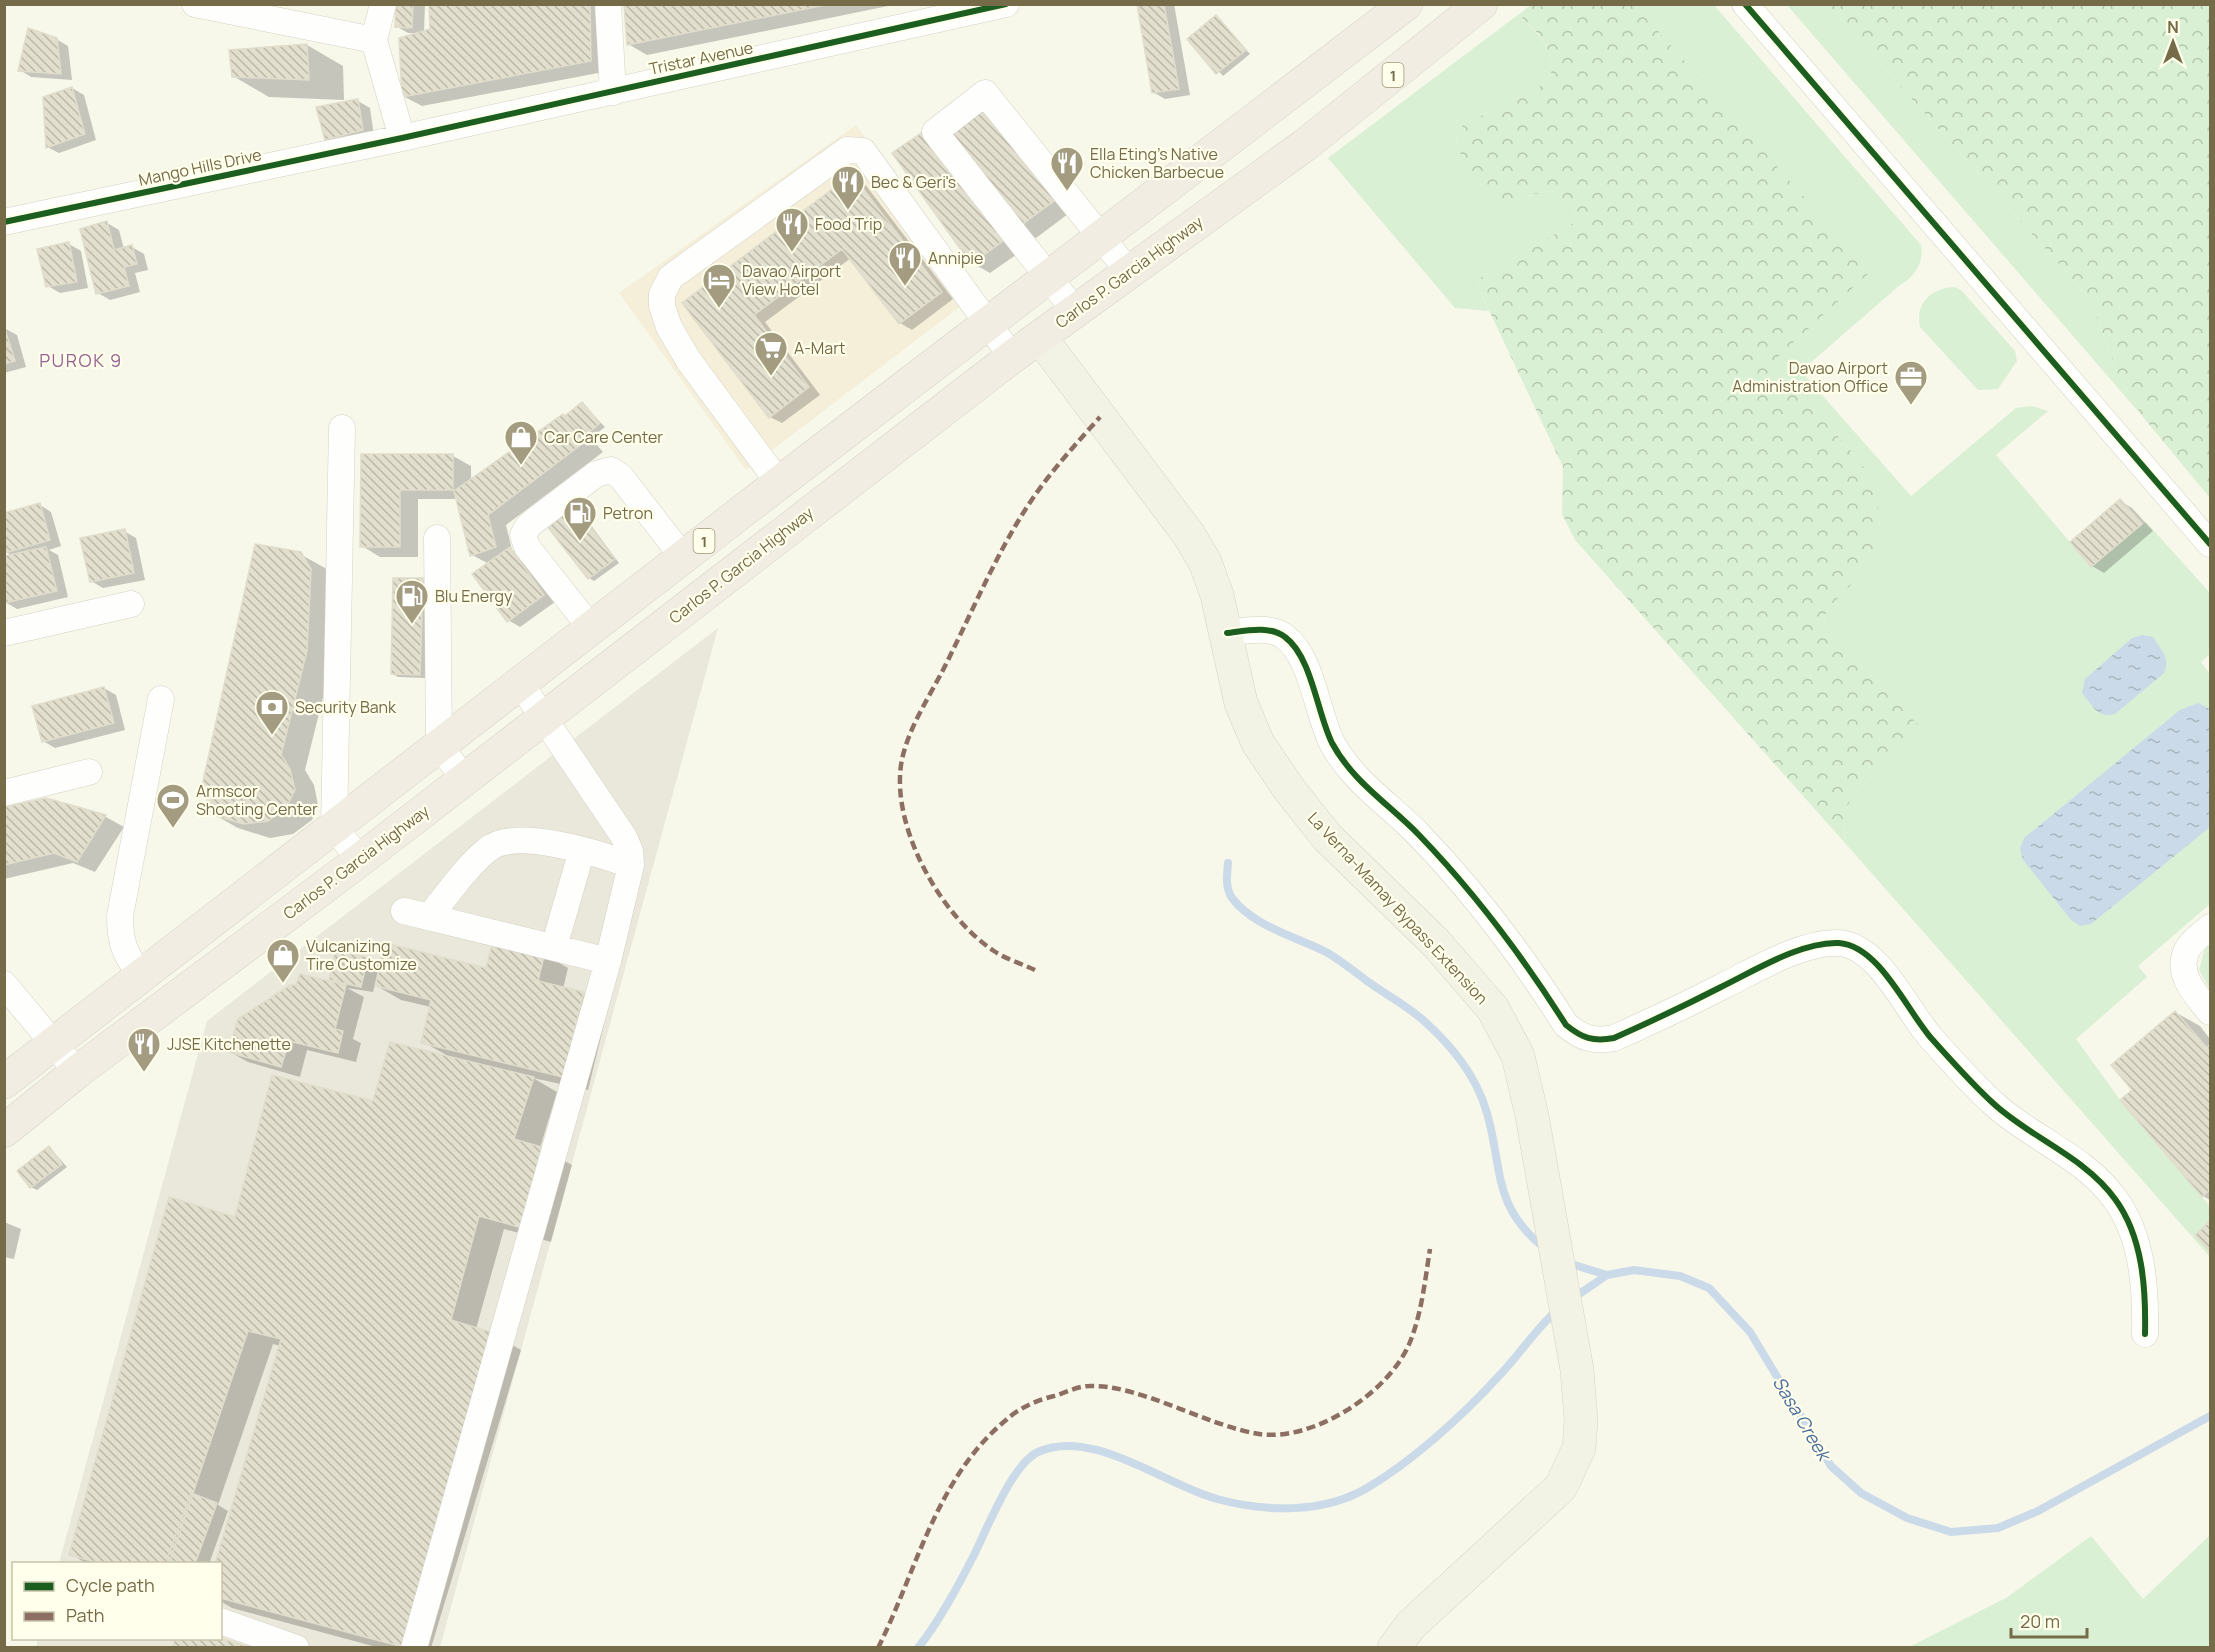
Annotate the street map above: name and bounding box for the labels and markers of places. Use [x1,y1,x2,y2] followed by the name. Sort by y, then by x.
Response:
[1090,143,1224,183] place label: Ella Eting's Native Chicken Barbecue
[1049,145,1085,192] restaurant icon: Ella Eting's Native Chicken Barbecue
[830,164,866,211] restaurant icon: Bec & Geri's
[871,171,956,193] place label: Bec & Geri's
[774,206,810,253] restaurant icon: Food Trip
[815,213,882,235] place label: Food Trip
[887,240,923,287] restaurant icon: Annipie
[928,247,983,269] place label: Annipie
[742,260,841,300] place label: Davao Airport View Hotel
[701,262,737,309] hotel icon: Davao Airport View Hotel
[753,330,789,377] supermarket icon: A-Mart
[794,337,845,359] place label: A-Mart
[1732,357,1888,397] place label: Davao Airport Administration Office
[1893,359,1929,406] office icon: Davao Airport Administration Office
[503,419,539,466] shop icon: Car Care Center
[544,426,663,448] place label: Car Care Center
[562,495,598,542] fuel station icon: Petron
[603,502,653,524] place label: Petron
[394,578,430,625] fuel station icon: Blu Energy
[435,585,513,607] place label: Blu Energy
[254,689,290,736] bank icon: Security Bank
[295,696,397,718] place label: Security Bank
[196,780,318,820] place label: Armscor Shooting Center
[155,782,191,829] sports icon: Armscor Shooting Center
[306,935,417,975] place label: Vulcanizing Tire Customize
[265,937,301,984] shop icon: Vulcanizing Tire Customize
[126,1026,162,1073] restaurant icon: JJSE Kitchenette
[167,1033,291,1055] place label: JJSE Kitchenette

